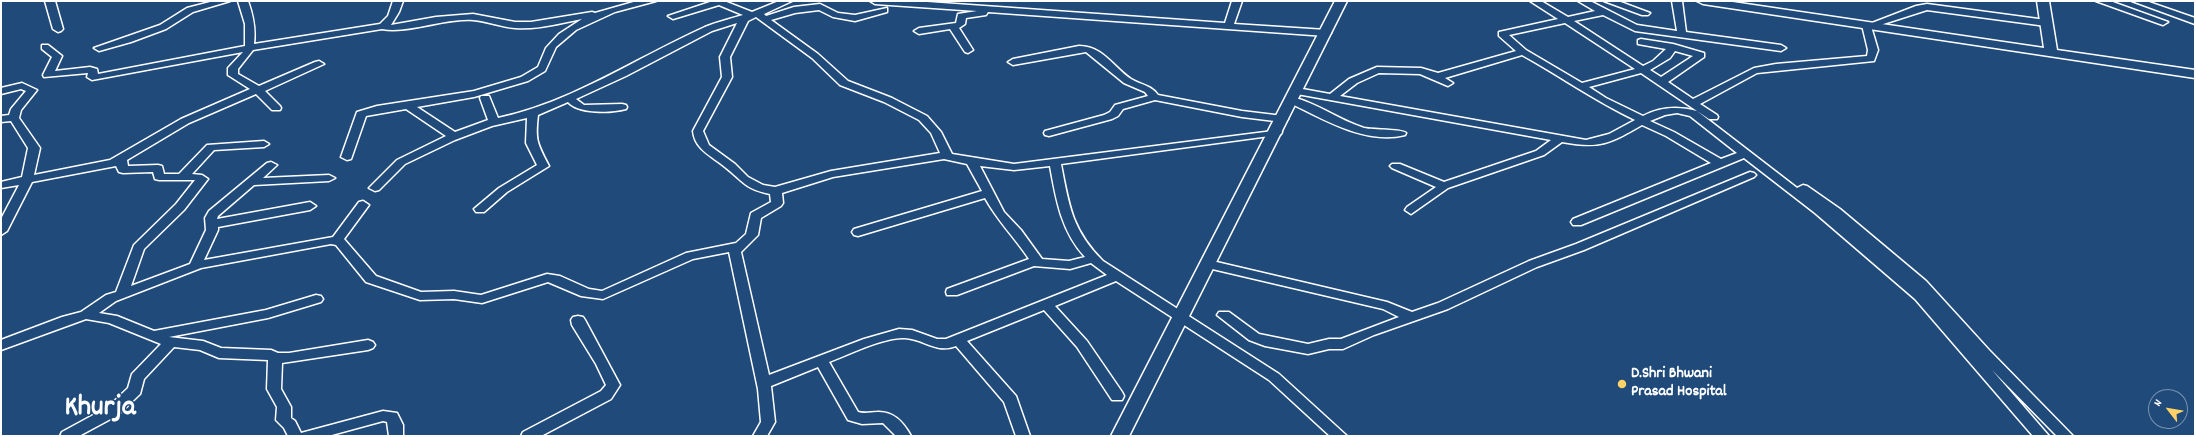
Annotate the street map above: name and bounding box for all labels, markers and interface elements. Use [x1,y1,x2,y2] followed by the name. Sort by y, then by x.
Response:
[1631,365,1727,403] place label: D.Shri Bhwani Prasad Hospital
[1616,378,1628,390] marker: D.Shri Bhwani Prasad Hospital
[2148,389,2188,429] north arrow
[64,393,136,427] district label: Khurja
[2150,397,2167,410] text: N

